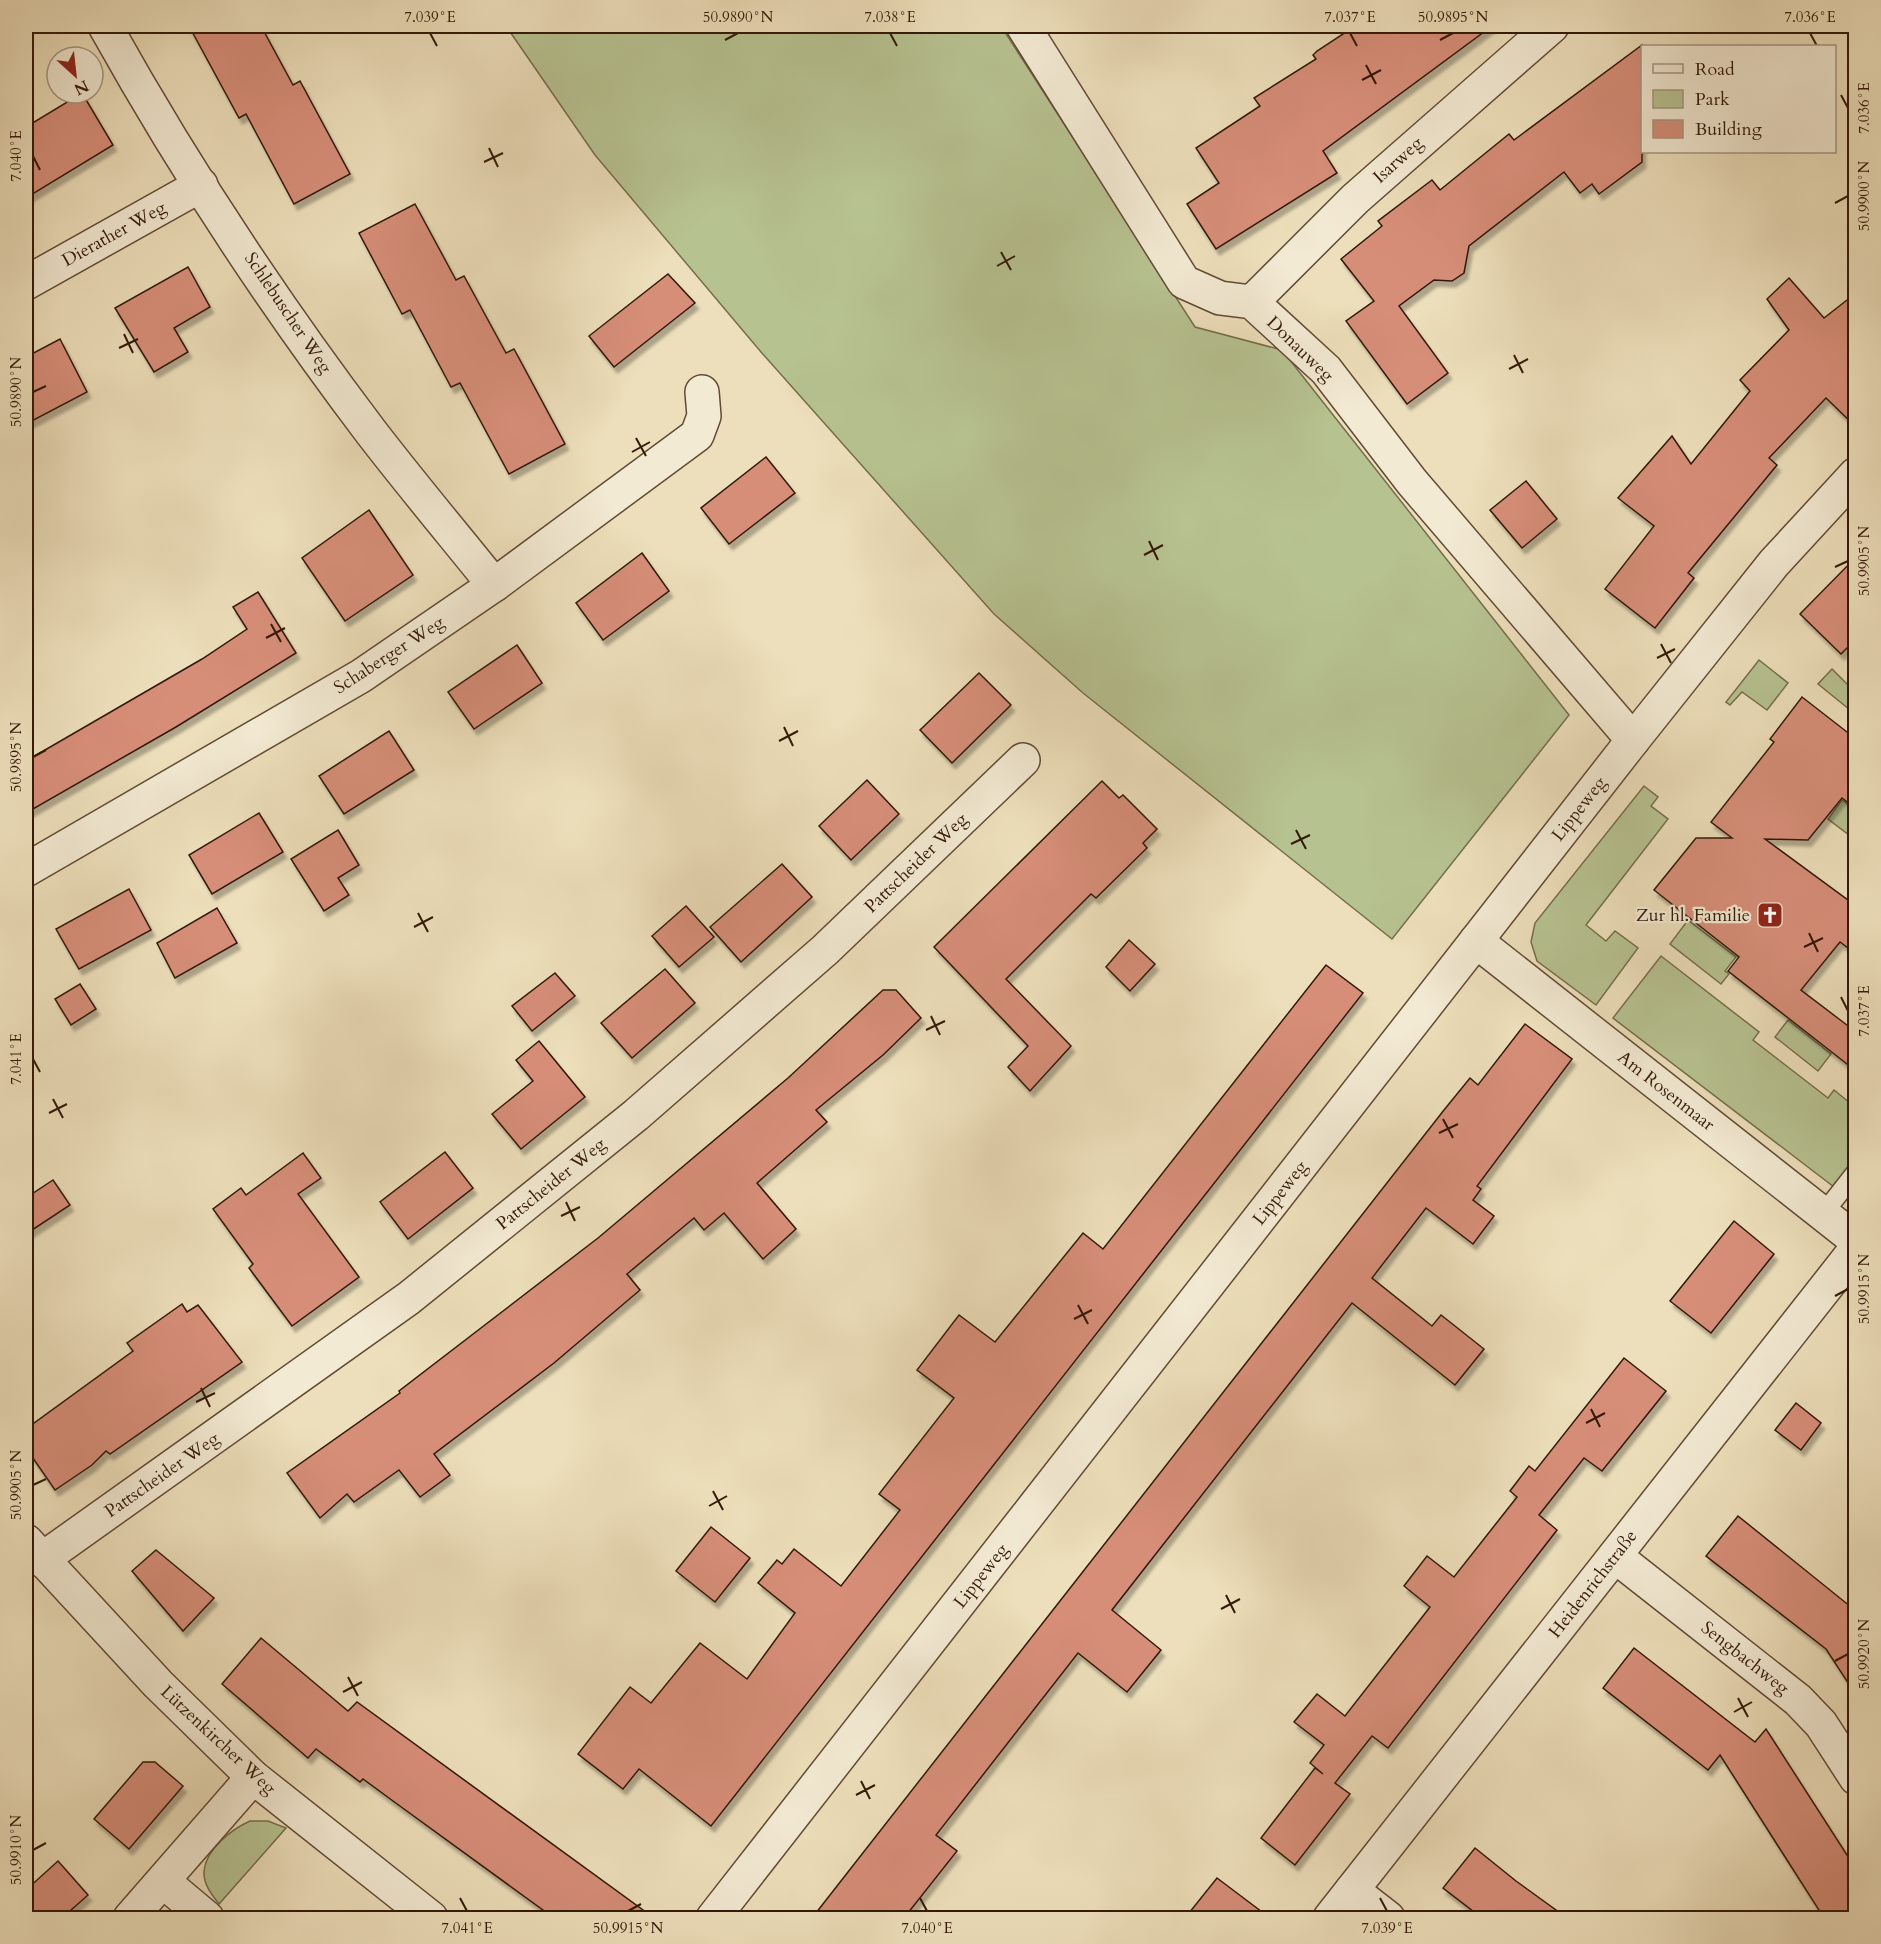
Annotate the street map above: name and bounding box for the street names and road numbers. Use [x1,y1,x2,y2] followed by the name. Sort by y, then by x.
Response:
[1368,130,1429,189] street label: Isarweg
[57,195,171,273] street label: Dierather Weg
[238,247,338,379] street label: Schlebuscher Weg
[1261,311,1340,388] street label: Donauweg
[329,609,450,700] street label: Schaberger Weg
[1546,771,1613,847] street label: Lippeweg
[859,807,974,919] street label: Pattscheider Weg
[1612,1045,1720,1137] street label: Am Rosenmaar
[491,1131,612,1236] street label: Pattscheider Weg
[1247,1155,1314,1231] street label: Lippeweg
[100,1426,225,1524] street label: Pattscheider Weg
[1543,1525,1643,1643] street label: Heidenrichstraße
[948,1538,1015,1614] street label: Lippeweg
[1696,1616,1795,1701] street label: Sengbachweg
[155,1680,282,1801] street label: Lützenkircher Weg

